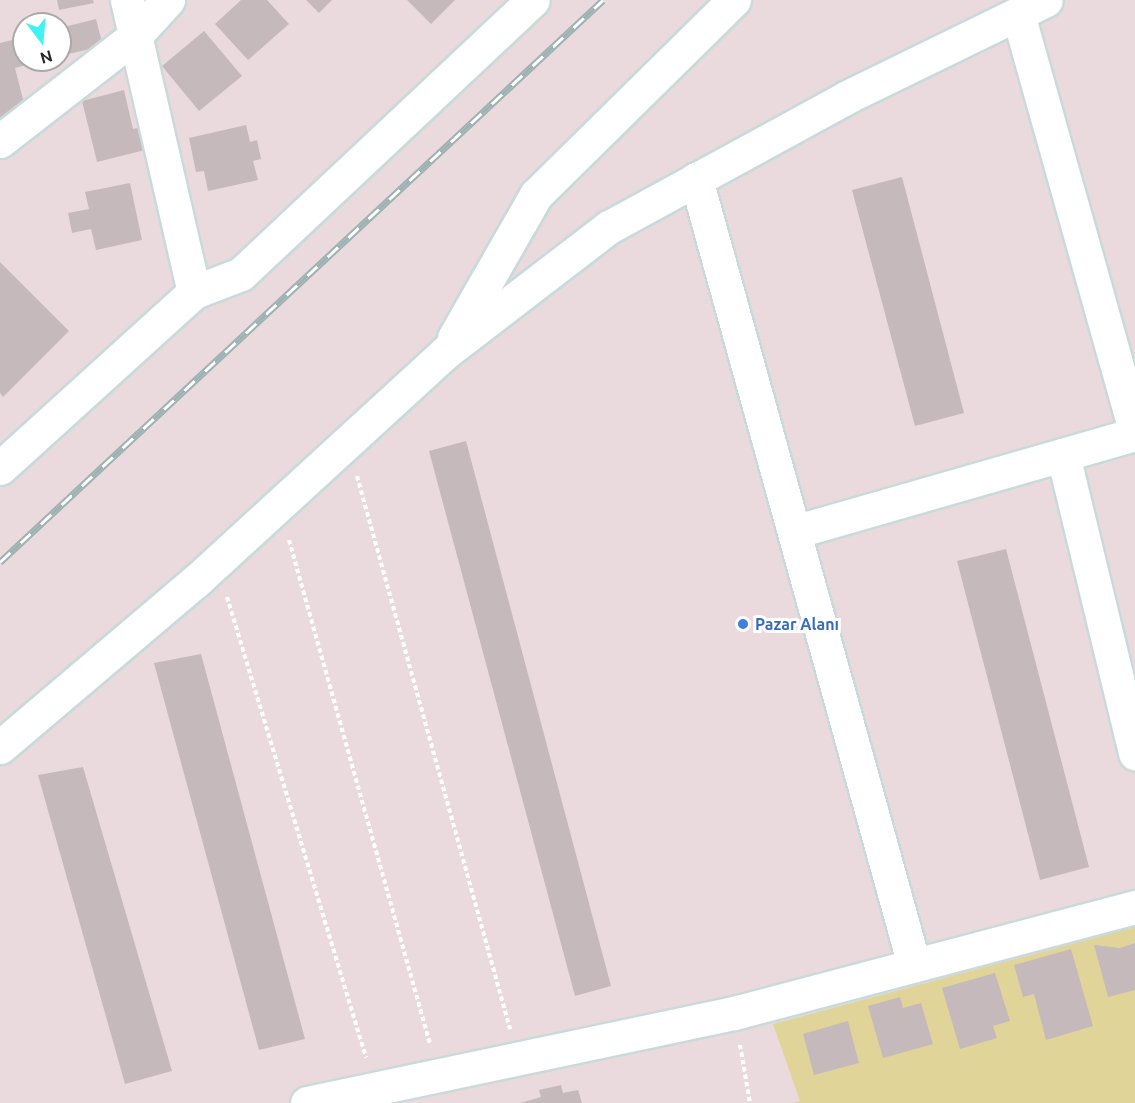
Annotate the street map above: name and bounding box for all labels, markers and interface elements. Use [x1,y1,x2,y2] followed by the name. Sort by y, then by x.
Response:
[12,12,72,72] north arrow
[38,47,55,68] text: N
[755,614,839,634] place label: Pazar Alanı
[736,617,750,631] marker: Pazar Alanı

